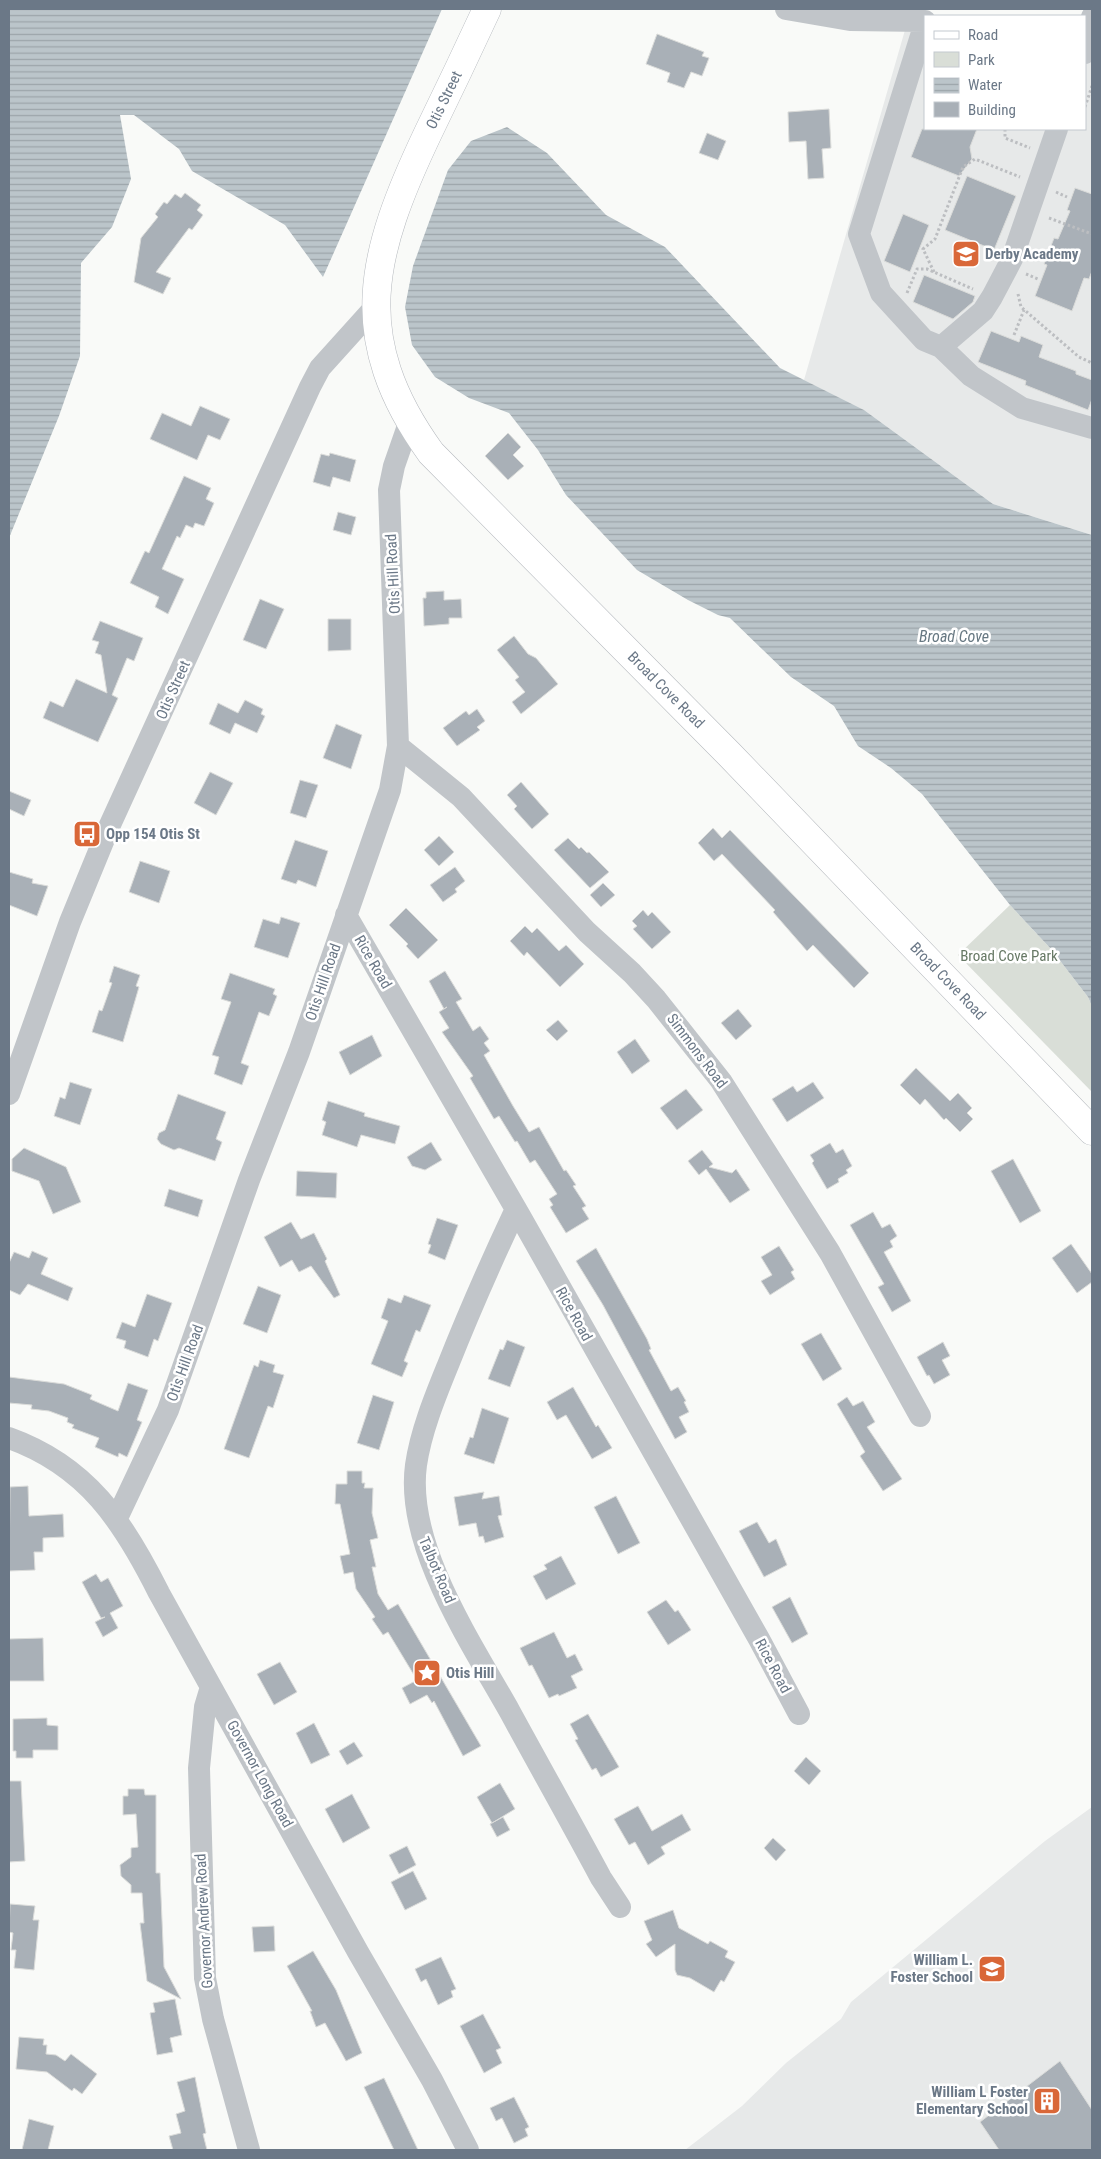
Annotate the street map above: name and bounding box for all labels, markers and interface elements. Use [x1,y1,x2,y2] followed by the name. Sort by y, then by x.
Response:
[924,15,1086,130] legend
[968,26,998,44] text: Road
[968,51,995,69] text: Park
[422,68,466,132] street label: Otis Street
[968,76,1003,94] text: Water
[968,101,1016,119] text: Building
[951,239,981,269] school or university icon: Derby Academy
[985,245,1079,263] place label: Derby Academy
[382,533,404,615] street label: Otis Hill Road
[919,627,989,646] water label: Broad Cove
[624,648,708,732] street label: Broad Cove Road
[152,658,194,722] street label: Otis Street
[72,819,102,849] bus stop icon: Opp 154 Otis St
[106,825,200,843] place label: Opp 154 Otis St
[350,932,396,992] street label: Rice Road
[906,938,990,1024] street label: Broad Cove Road
[301,941,345,1023] street label: Otis Hill Road
[960,947,1058,965] park label: Broad Cove Park
[663,1010,731,1092] street label: Simmons Road
[552,1284,596,1344] street label: Rice Road
[163,1322,207,1404] street label: Otis Hill Road
[415,1534,459,1606] street label: Talbot Road
[751,1636,795,1696] street label: Rice Road
[412,1658,442,1688] place icon: Otis Hill
[446,1664,494,1682] place label: Otis Hill
[223,1717,297,1831] street label: Governor Long Road
[191,1853,217,1989] street label: Governor Andrew Road
[890,1951,973,1986] place label: William L. Foster School
[977,1954,1007,1984] school or university icon: William L. Foster School
[916,2083,1028,2118] place label: William L Foster Elementary School
[1032,2086,1062,2116] building icon: William L Foster Elementary School

